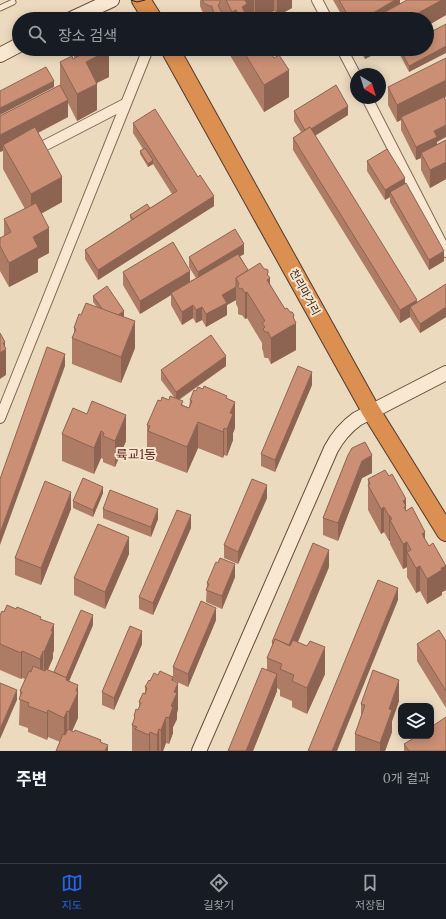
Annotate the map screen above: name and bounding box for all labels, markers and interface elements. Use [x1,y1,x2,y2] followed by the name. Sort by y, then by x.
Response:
[12,12,434,56] search box
[26,23,48,45] icon: search
[58,26,117,45] text: 장소 검색
[350,68,386,104] north arrow
[287,266,323,318] street label: 천리마거리
[116,446,156,463] district label: 륙교1동
[398,703,434,739] map controls
[398,703,434,739] button: layers
[16,768,47,790] text: 주변
[383,770,430,787] text: 0개 결과
[61,872,83,912] tab: 지도
[204,872,234,912] tab: 길찾기
[355,872,385,912] tab: 저장됨

